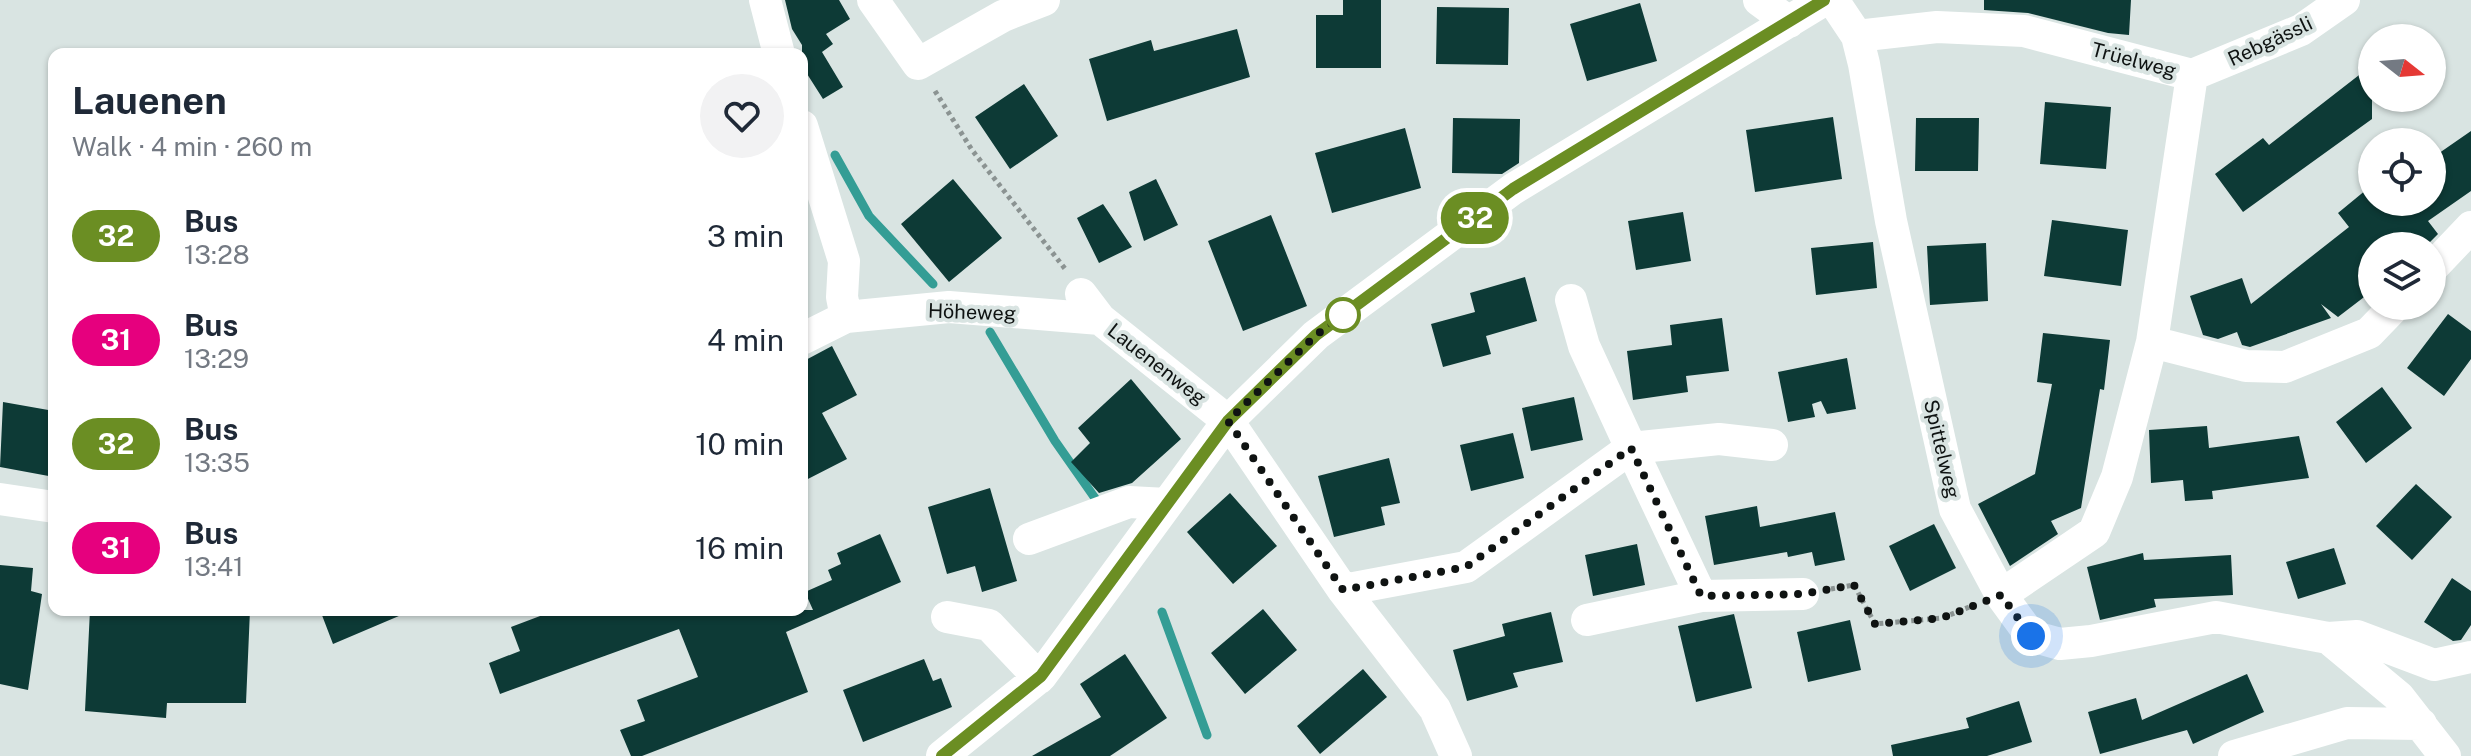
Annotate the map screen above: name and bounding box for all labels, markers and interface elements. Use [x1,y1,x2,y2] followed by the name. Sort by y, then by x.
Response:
[2224,11,2316,71] street label: Rebgässli
[2358,24,2446,112] north arrow
[2358,24,2446,320] map controls
[2089,37,2179,83] street label: Trüelweg
[700,74,784,158] button: heart
[72,78,227,123] text: Lauenen
[2358,128,2446,216] button: locate
[72,131,312,162] text: Walk · 4 min · 260 m
[1439,192,1511,244] line badge: 32
[1457,201,1493,234] text: 32
[184,203,238,239] text: Bus
[707,218,784,254] text: 3 min
[98,219,134,252] text: 32
[2358,232,2446,320] button: layers
[184,239,250,270] text: 13:28
[927,298,1017,326] street label: Höheweg
[1326,298,1360,332] unlabelled marker
[184,307,238,343] text: Bus
[1103,318,1211,410] street label: Lauenenweg
[707,322,784,358] text: 4 min
[101,323,131,356] text: 31
[184,343,249,374] text: 13:29
[1919,397,1965,501] street label: Spittelweg
[184,411,238,447] text: Bus
[695,426,784,462] text: 10 min
[98,427,134,460] text: 32
[184,447,250,478] text: 13:35
[184,515,238,551] text: Bus
[695,530,784,566] text: 16 min
[101,531,131,564] text: 31
[184,551,244,582] text: 13:41
[2011,616,2051,656] your location

